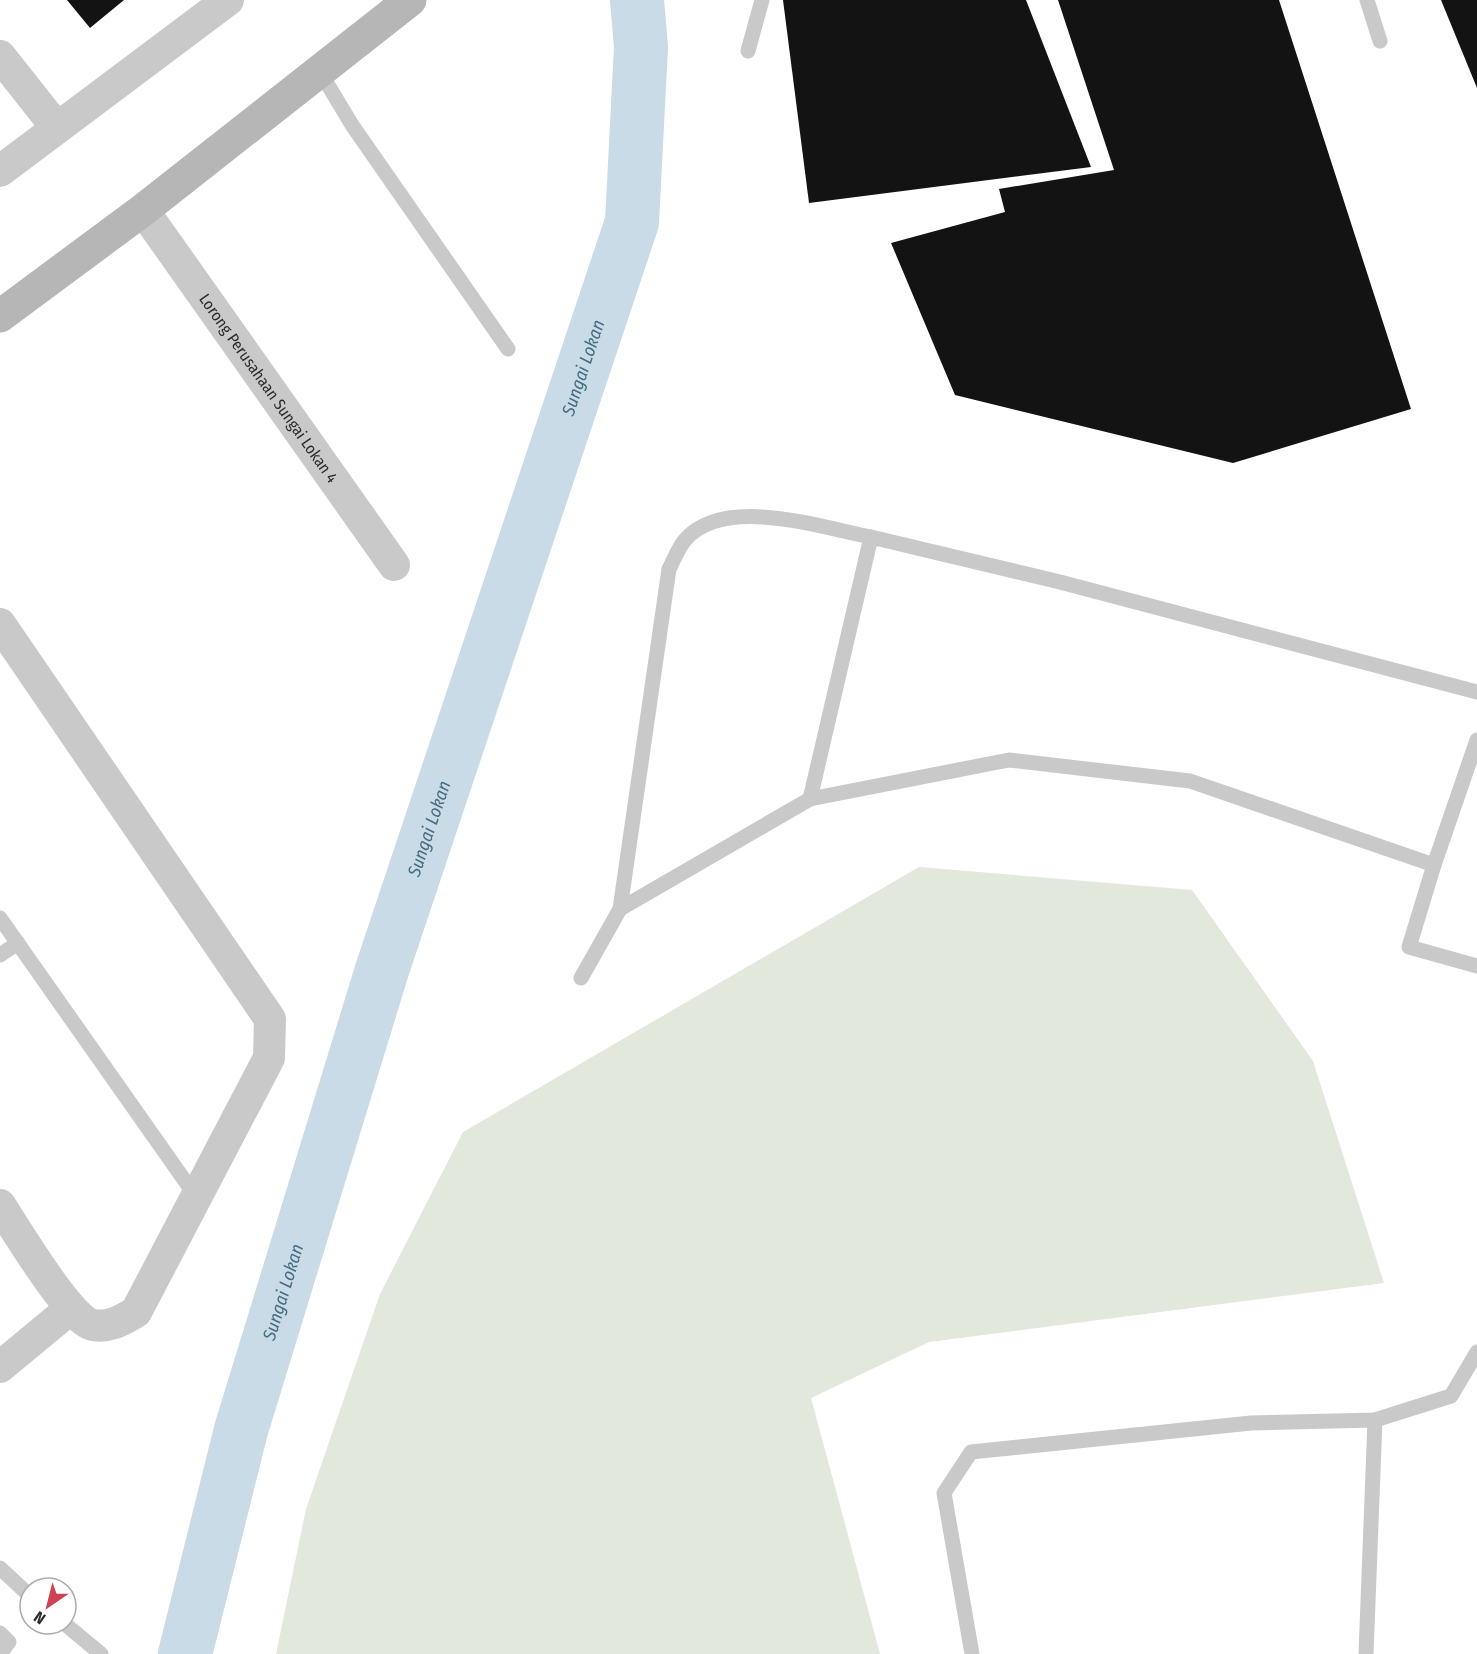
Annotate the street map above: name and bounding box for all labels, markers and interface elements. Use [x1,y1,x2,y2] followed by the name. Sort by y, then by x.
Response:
[196,290,342,486] street label: Lorong Perusahaan Sungai Lokan 4
[557,317,610,419] water label: Sungai Lokan
[403,778,455,880] water label: Sungai Lokan
[258,1241,308,1344] water label: Sungai Lokan
[18,1576,78,1636] north arrow
[30,1607,49,1628] text: N

